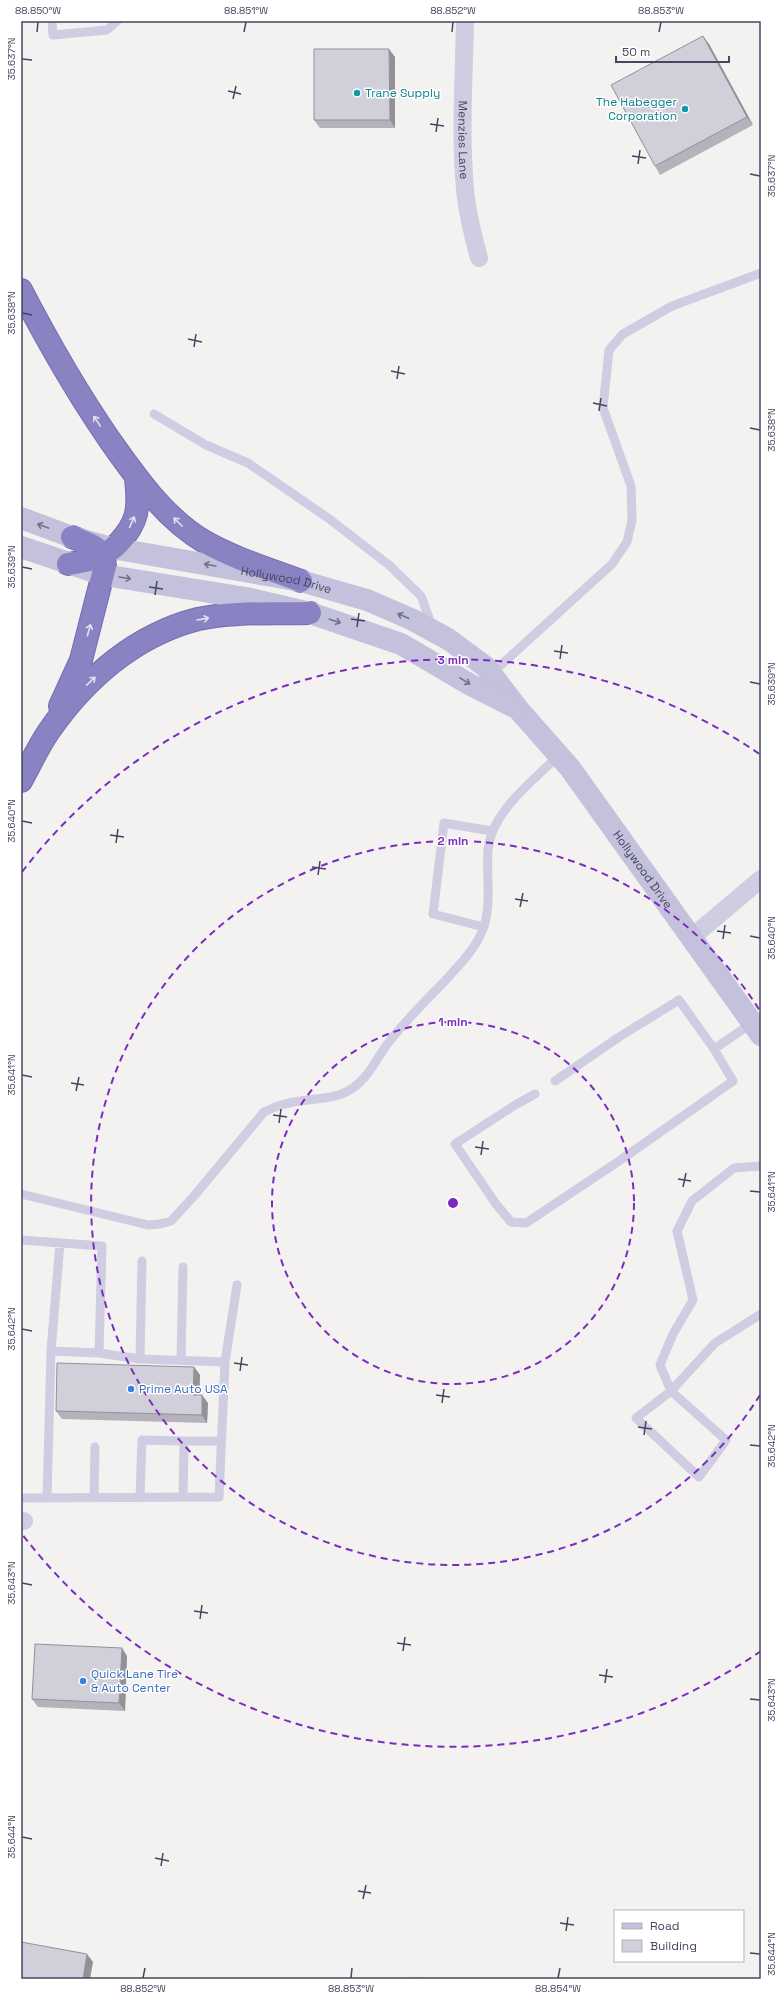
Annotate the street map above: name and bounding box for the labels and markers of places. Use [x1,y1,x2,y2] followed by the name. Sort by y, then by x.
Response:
[365,85,440,101] place label: Trane Supply
[352,88,362,98] marker: Trane Supply
[596,94,677,124] place label: The Habegger Corporation
[680,104,690,114] marker: The Habegger Corporation
[446,1196,460,1210] centre of rings
[139,1381,228,1397] place label: Prime Auto USA
[126,1384,136,1394] marker: Prime Auto USA
[91,1666,178,1696] place label: Quick Lane Tire & Auto Center
[78,1676,88,1686] marker: Quick Lane Tire & Auto Center

